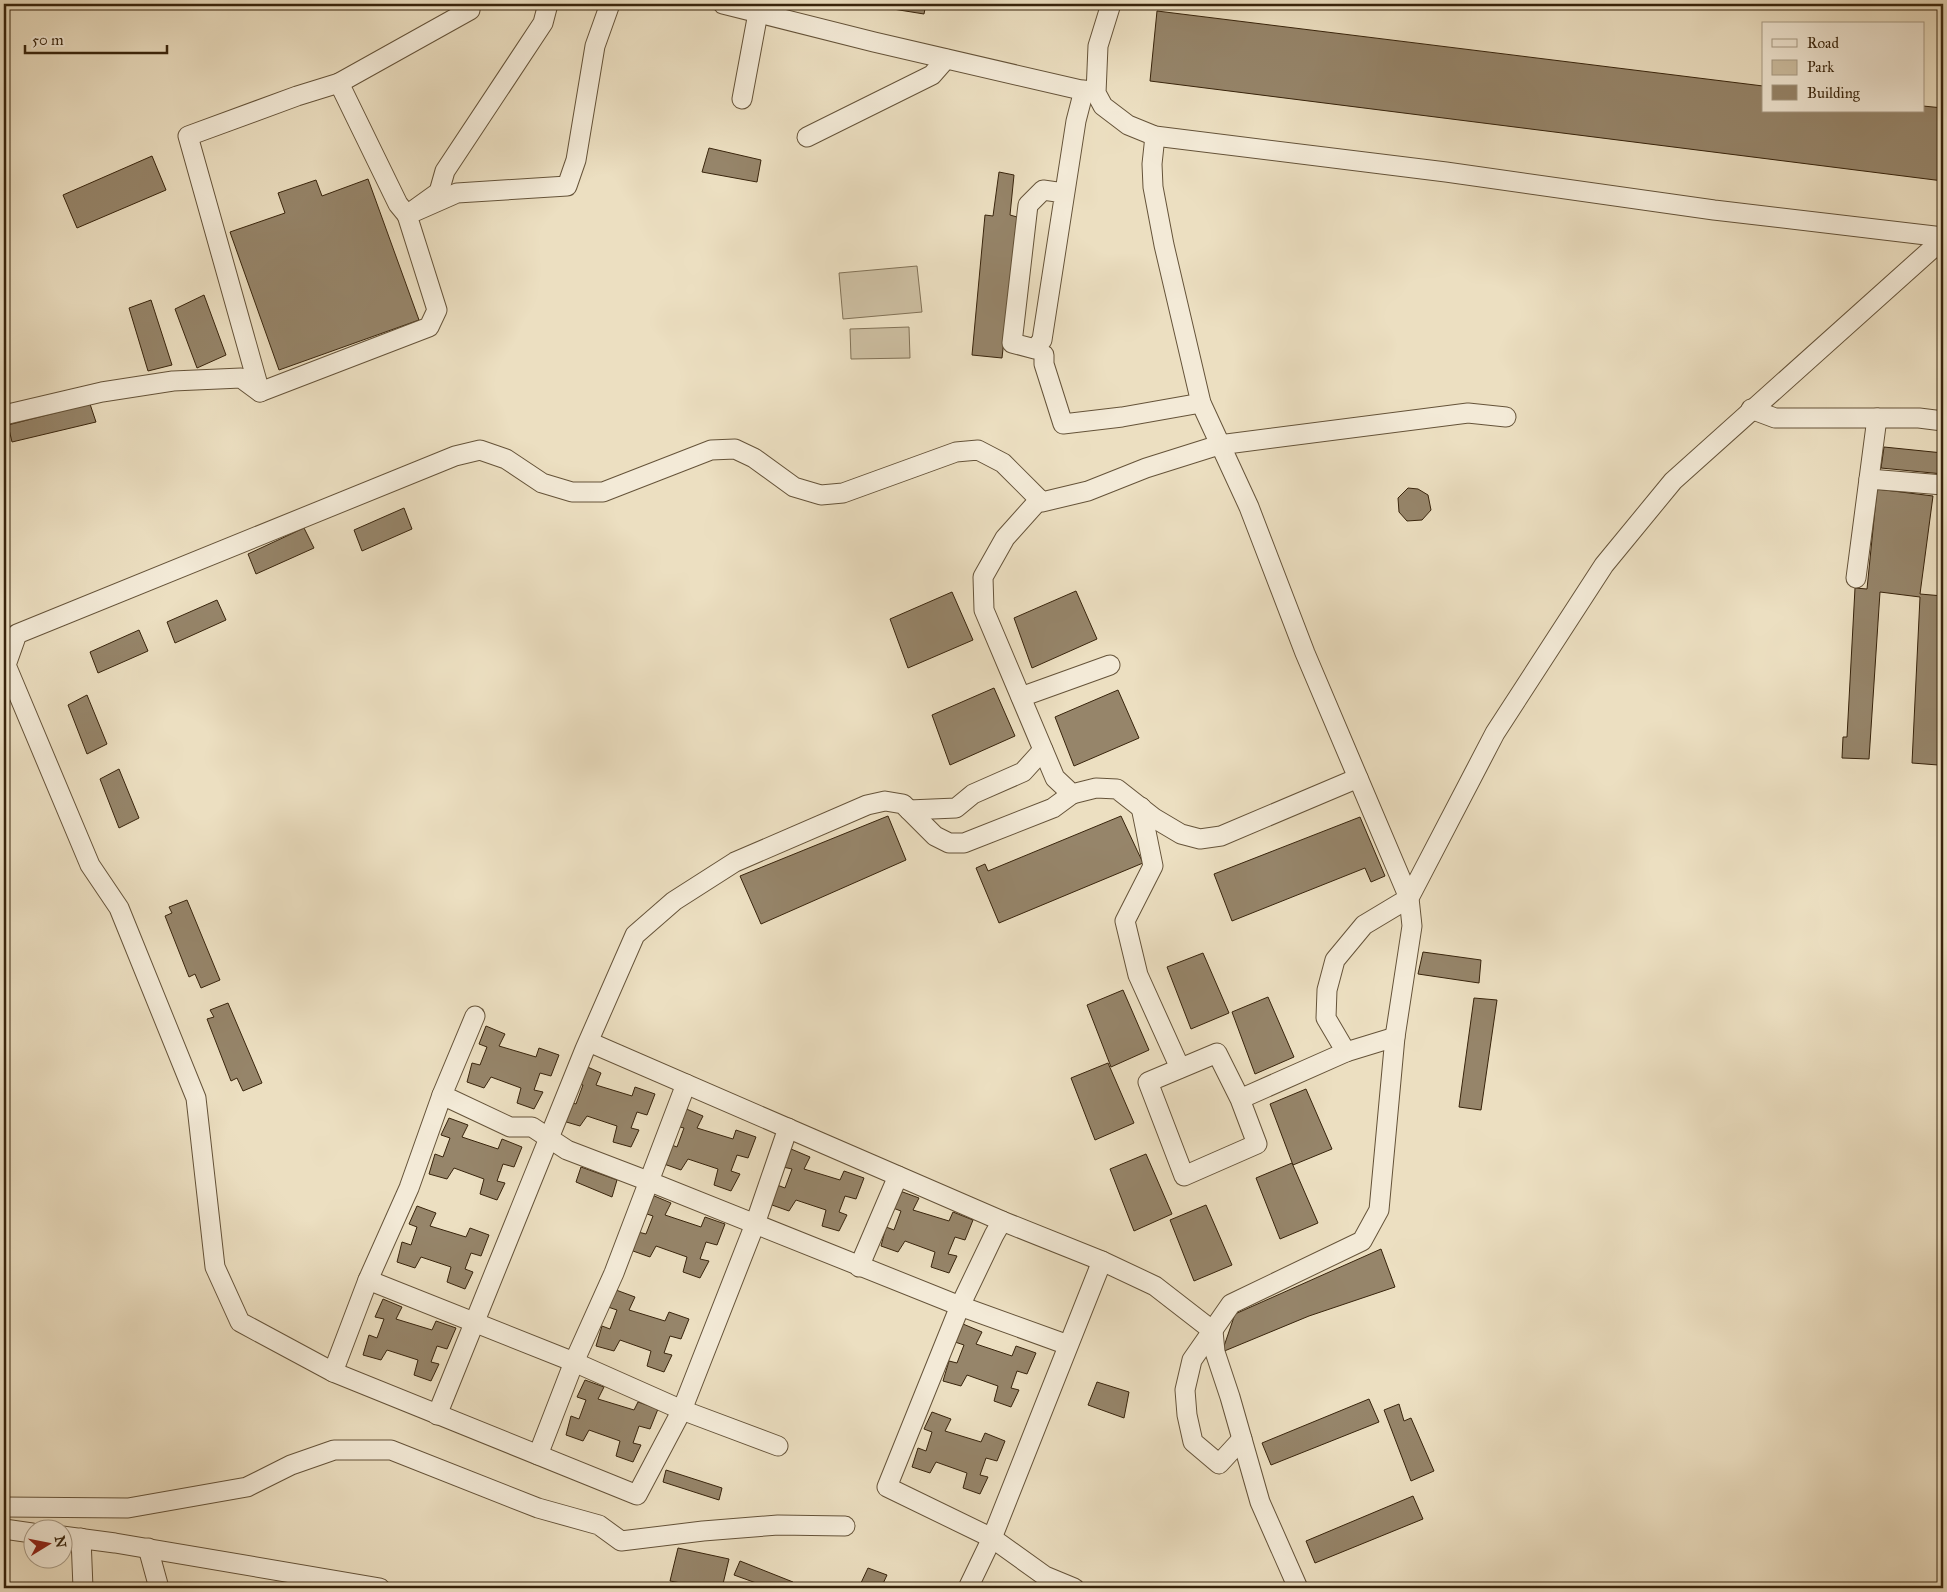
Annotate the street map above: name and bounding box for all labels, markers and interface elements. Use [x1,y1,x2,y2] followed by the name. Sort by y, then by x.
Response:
[25,22,168,54] scale bar
[1762,22,1924,112] legend
[32,31,64,49] text: 50 m
[1807,34,1839,52] text: Road
[1807,58,1834,76] text: Park
[1807,84,1861,102] text: Building
[22,1520,72,1570] north arrow
[51,1535,70,1549] text: N

